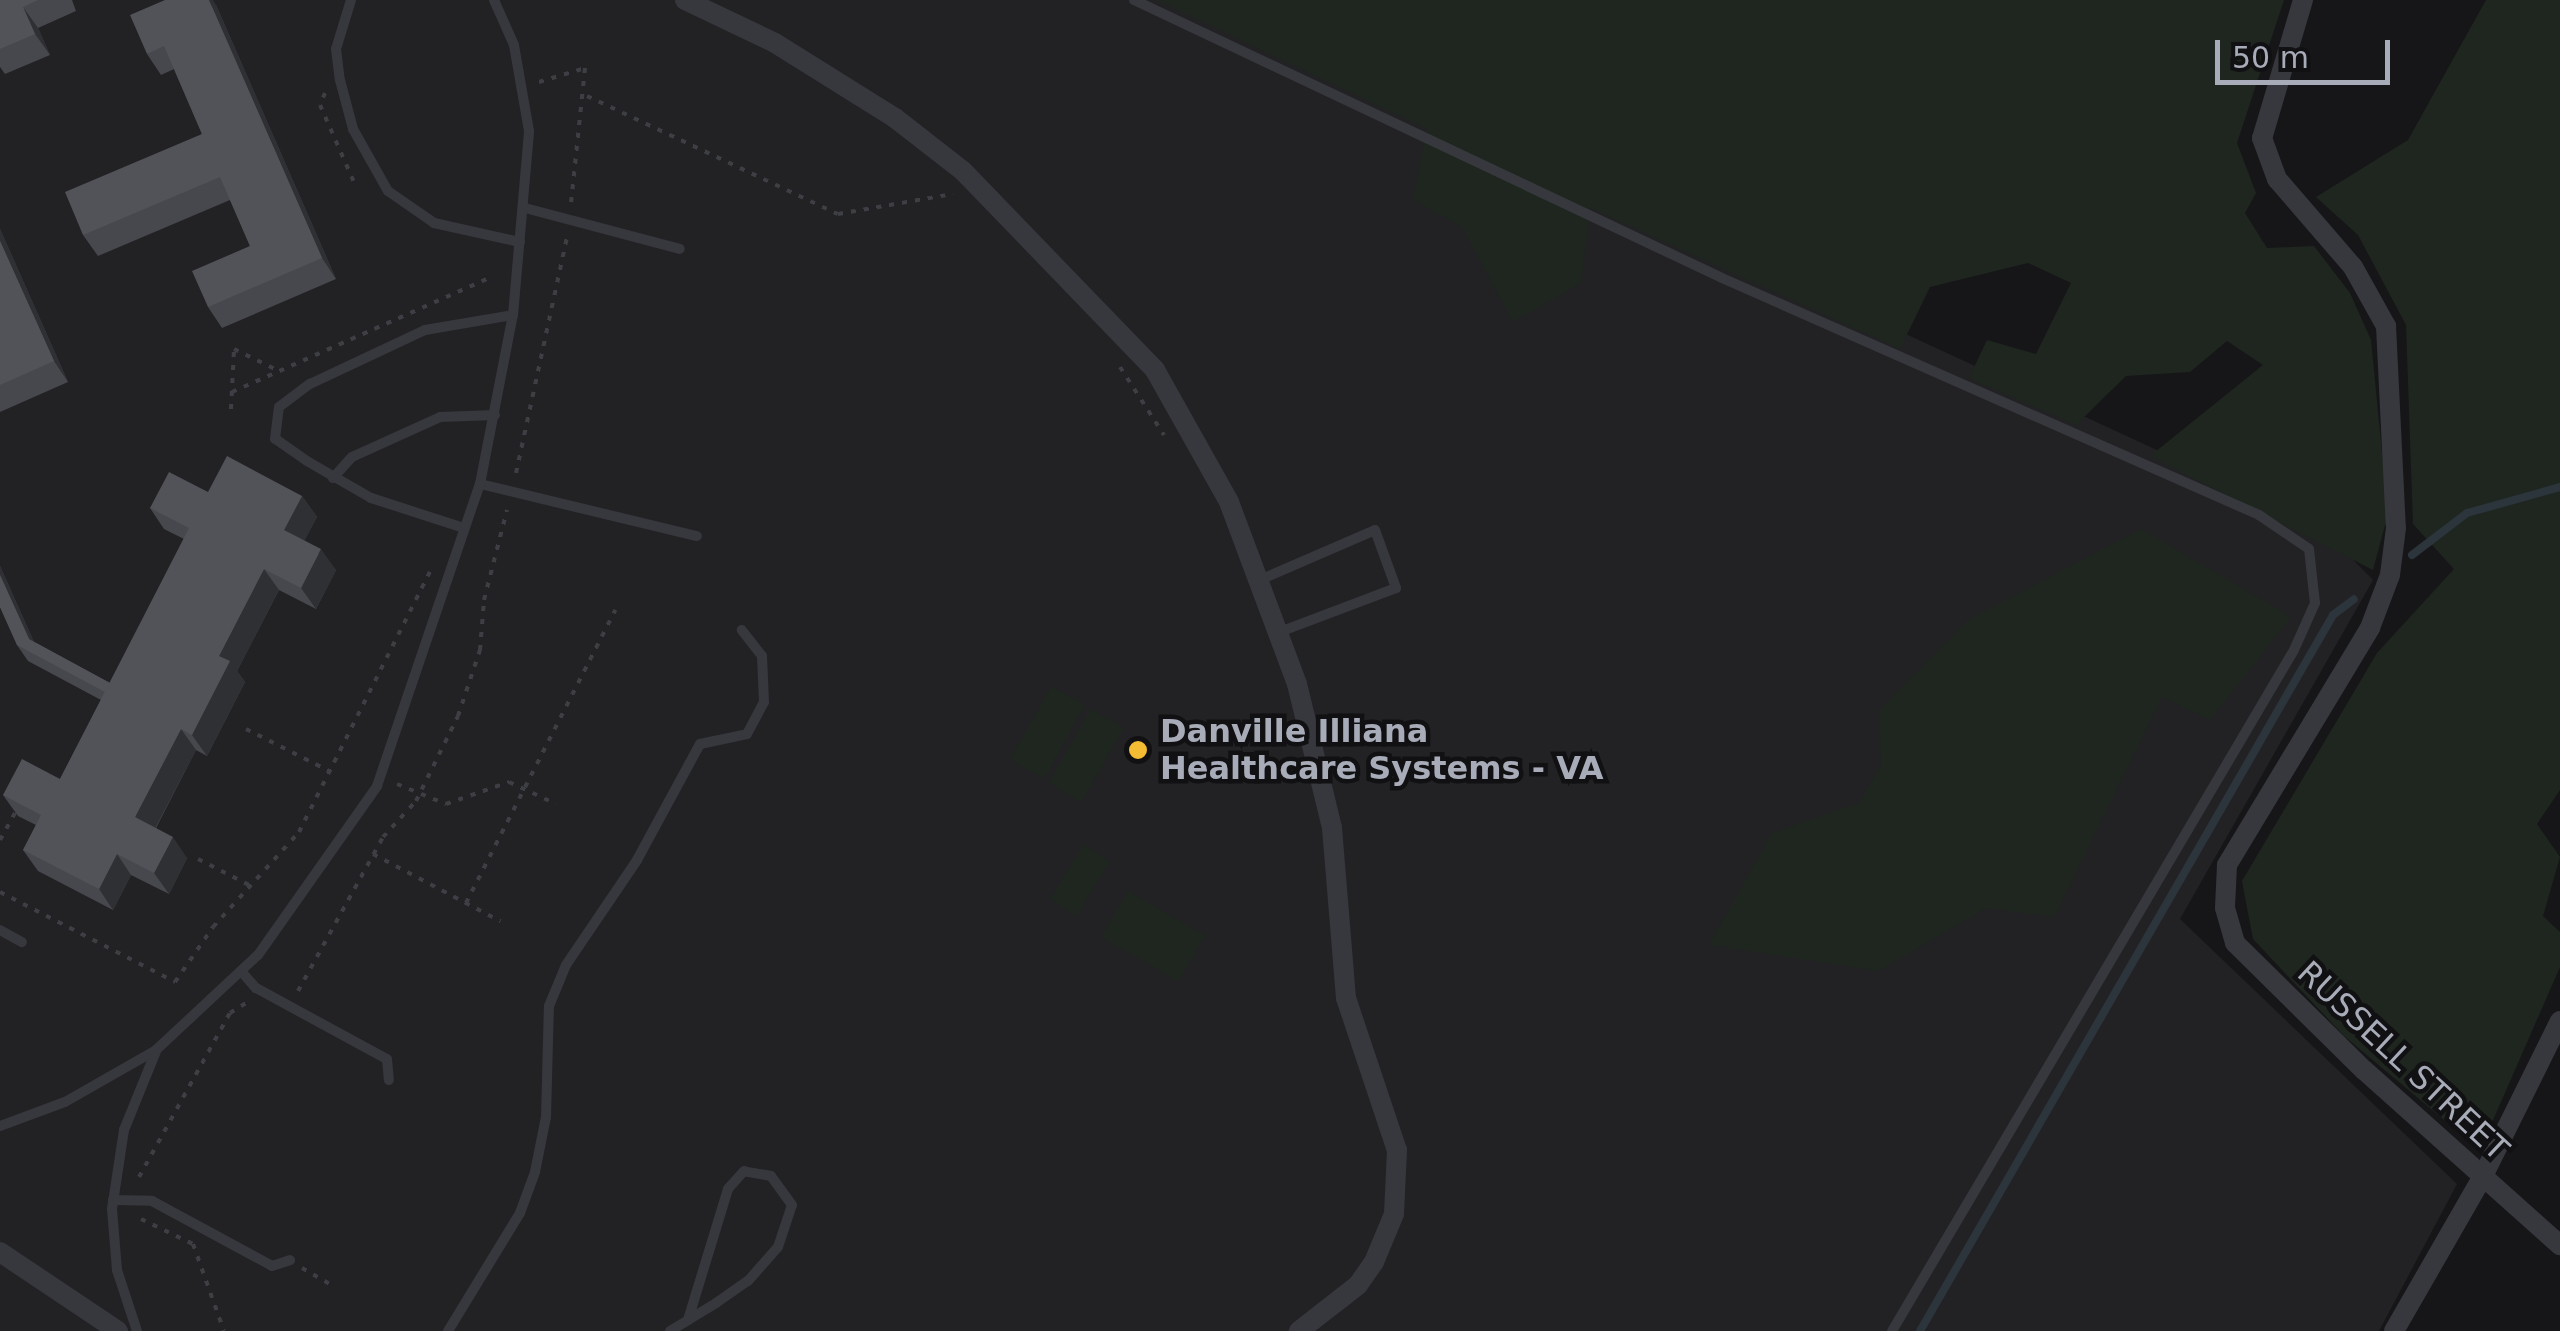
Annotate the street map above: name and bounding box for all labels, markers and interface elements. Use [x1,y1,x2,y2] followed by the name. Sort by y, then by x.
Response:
[2220,20,2395,82] scale bar
[2232,40,2309,75] text: 50 m
[1160,713,1604,788] place label: Danville Illiana Healthcare Systems - VA
[1125,737,1151,763] marker: Danville Illiana Healthcare Systems - VA
[2290,953,2516,1169] street label: RUSSELL STREET

